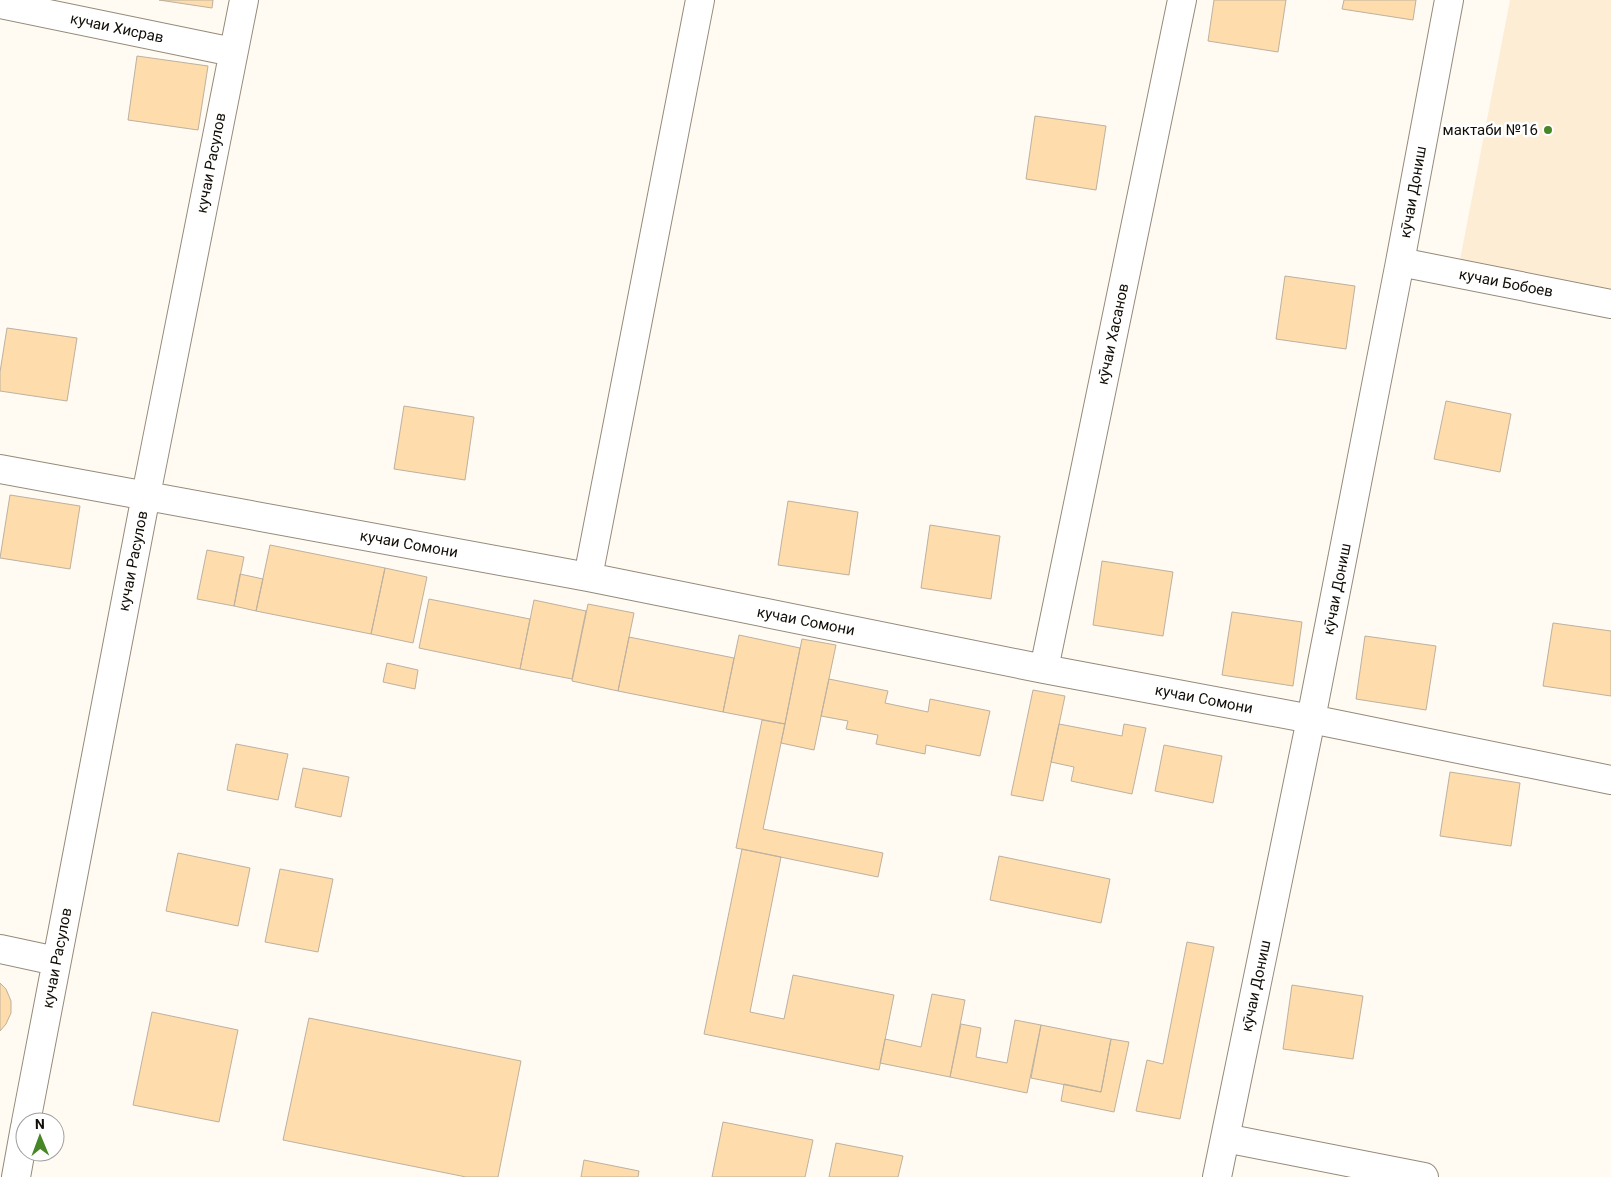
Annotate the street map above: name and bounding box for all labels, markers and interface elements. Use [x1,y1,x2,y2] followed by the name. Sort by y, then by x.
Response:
[69,9,165,47] street label: кучаи Хисрав
[192,111,230,215] street label: кучаи Расулов
[1443,121,1538,139] place label: мактаби №16
[1542,124,1554,136] marker: мактаби №16
[1396,145,1430,239] street label: кӯчаи Дониш
[1458,265,1554,301] street label: кучаи Бобоев
[1093,282,1133,386] street label: кӯчаи Хасанов
[114,509,152,613] street label: кучаи Расулов
[359,527,459,561] street label: кучаи Сомони
[1319,542,1355,636] street label: кӯчаи Дониш
[756,603,856,639] street label: кучаи Сомони
[1154,681,1254,717] street label: кучаи Сомони
[38,906,76,1010] street label: кучаи Расулов
[1238,939,1274,1033] street label: кӯчаи Дониш
[15,1112,65,1162] north arrow
[35,1116,45,1132] text: N

